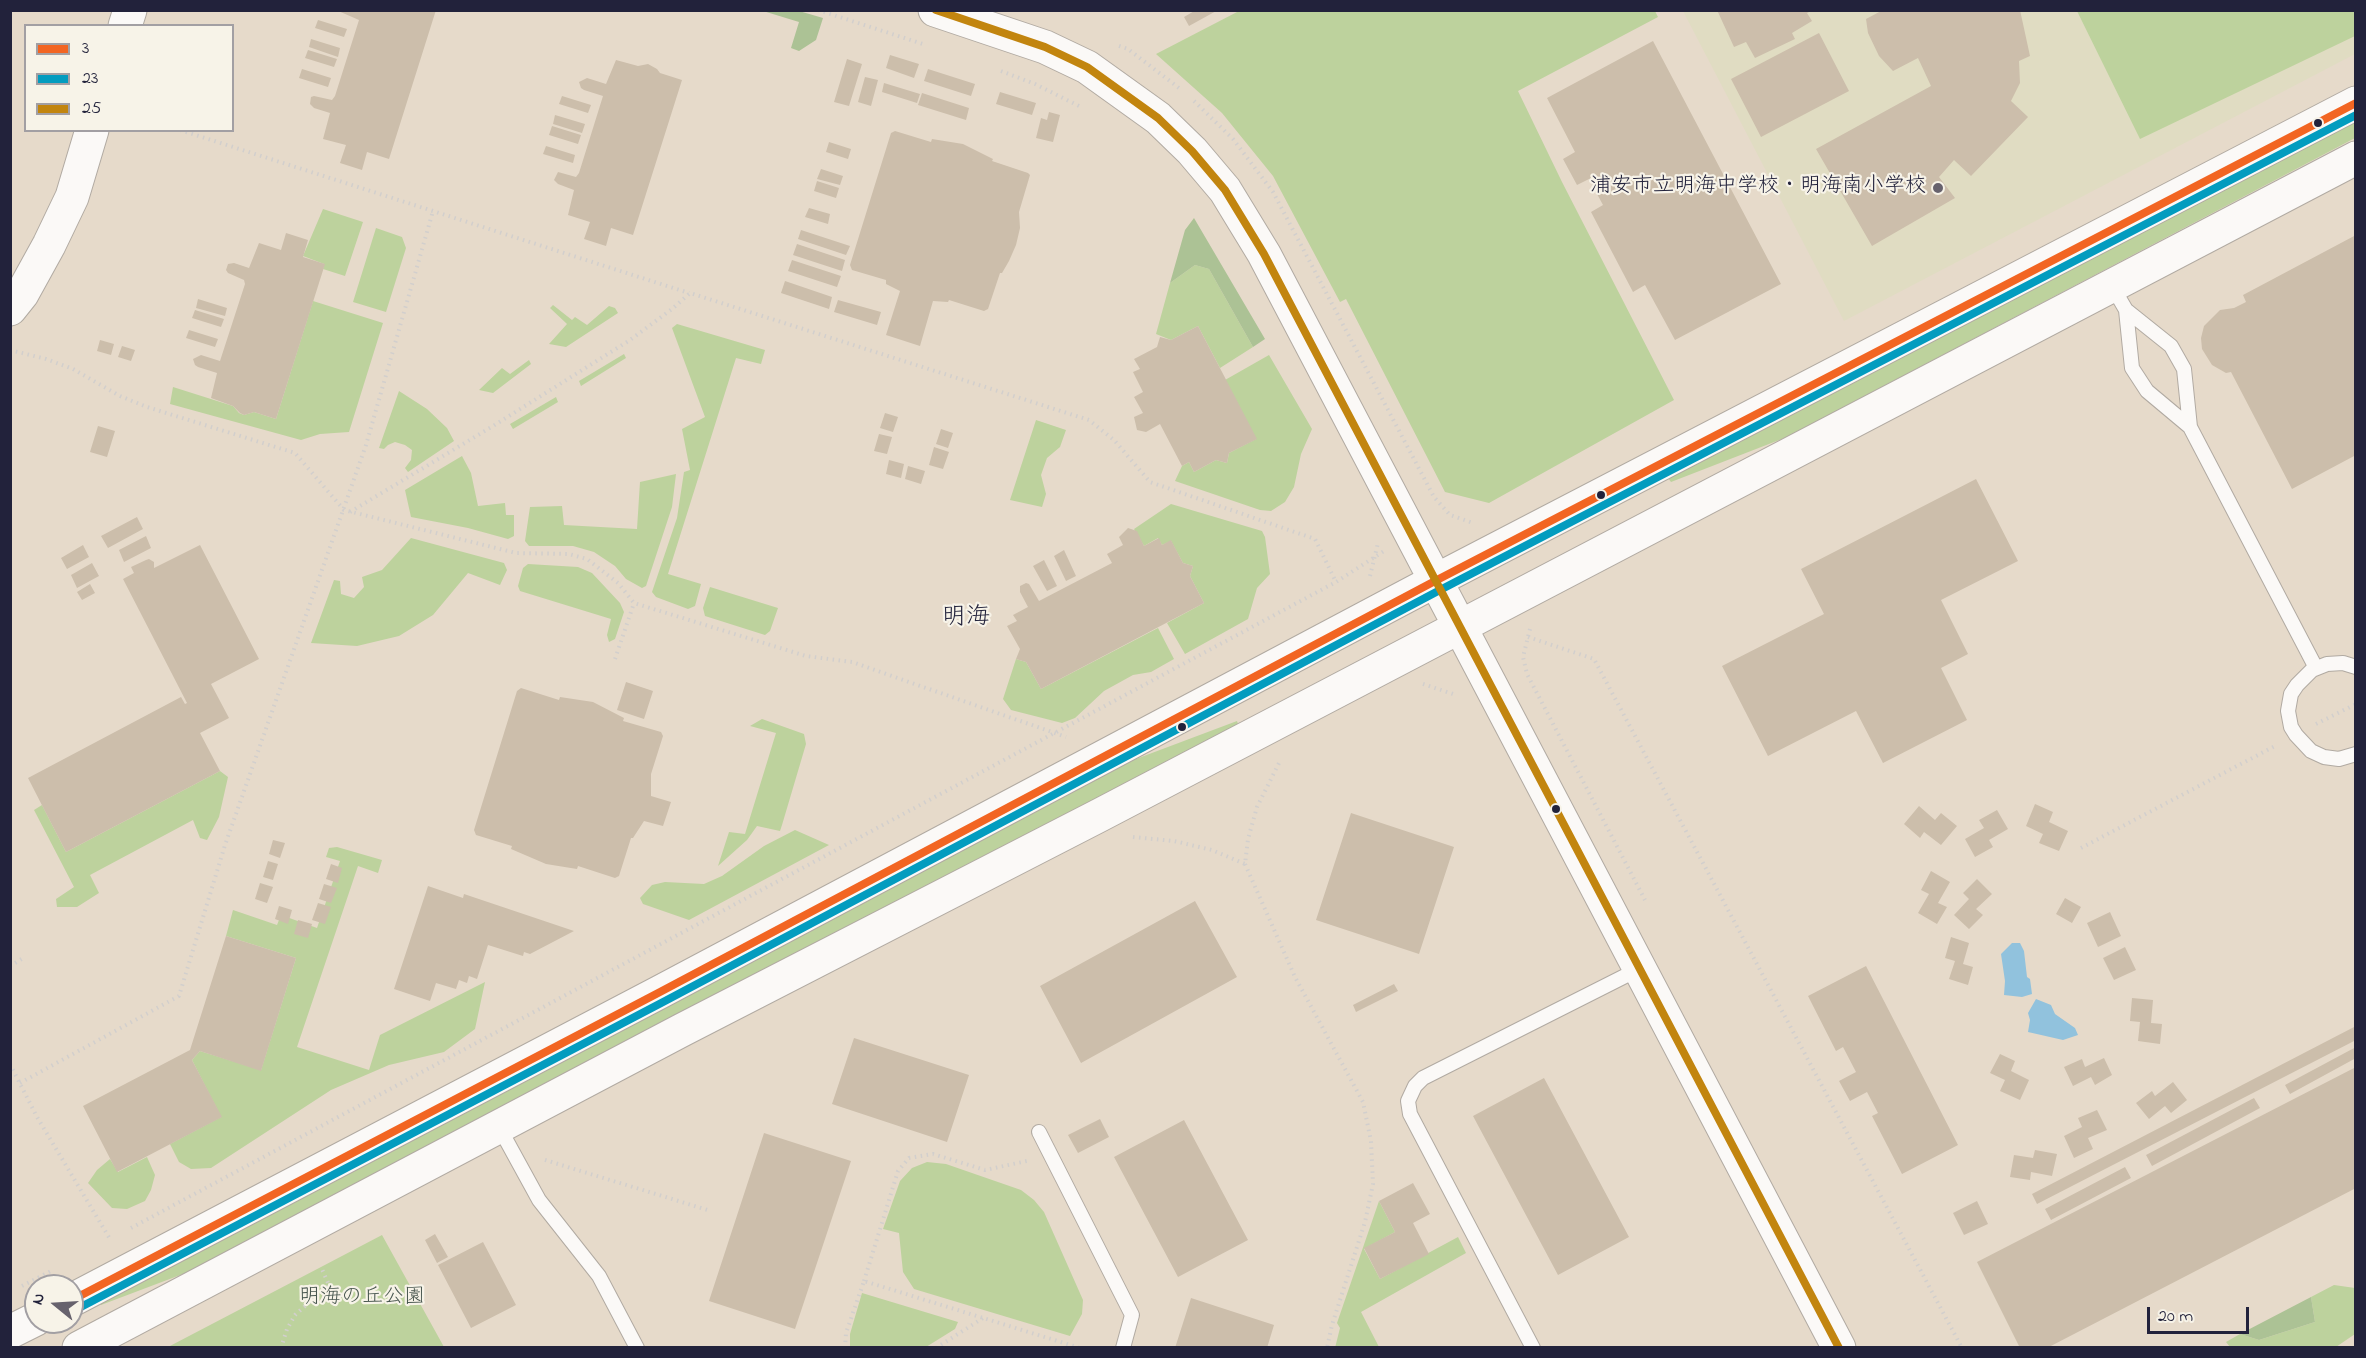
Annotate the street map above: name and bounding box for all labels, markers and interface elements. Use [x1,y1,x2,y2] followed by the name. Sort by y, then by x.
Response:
[24,24,234,132] legend
[82,36,89,62] text: 3
[82,66,98,92] text: 23
[82,96,101,122] text: 25
[2312,117,2324,129] unlabelled marker
[1590,175,1926,201] place label: 浦安市立明海中学校・明海南小学校
[1931,181,1945,195] marker: 浦安市立明海中学校・明海南小学校
[1595,489,1607,501] unlabelled marker
[942,605,990,633] district label: 明海
[1176,721,1188,733] unlabelled marker
[1550,803,1562,815] unlabelled marker
[24,1274,84,1334] north arrow
[299,1286,425,1312] park label: 明海の丘公園
[26,1290,52,1308] text: N
[2150,1295,2252,1333] scale bar
[2158,1304,2193,1330] text: 20 m

